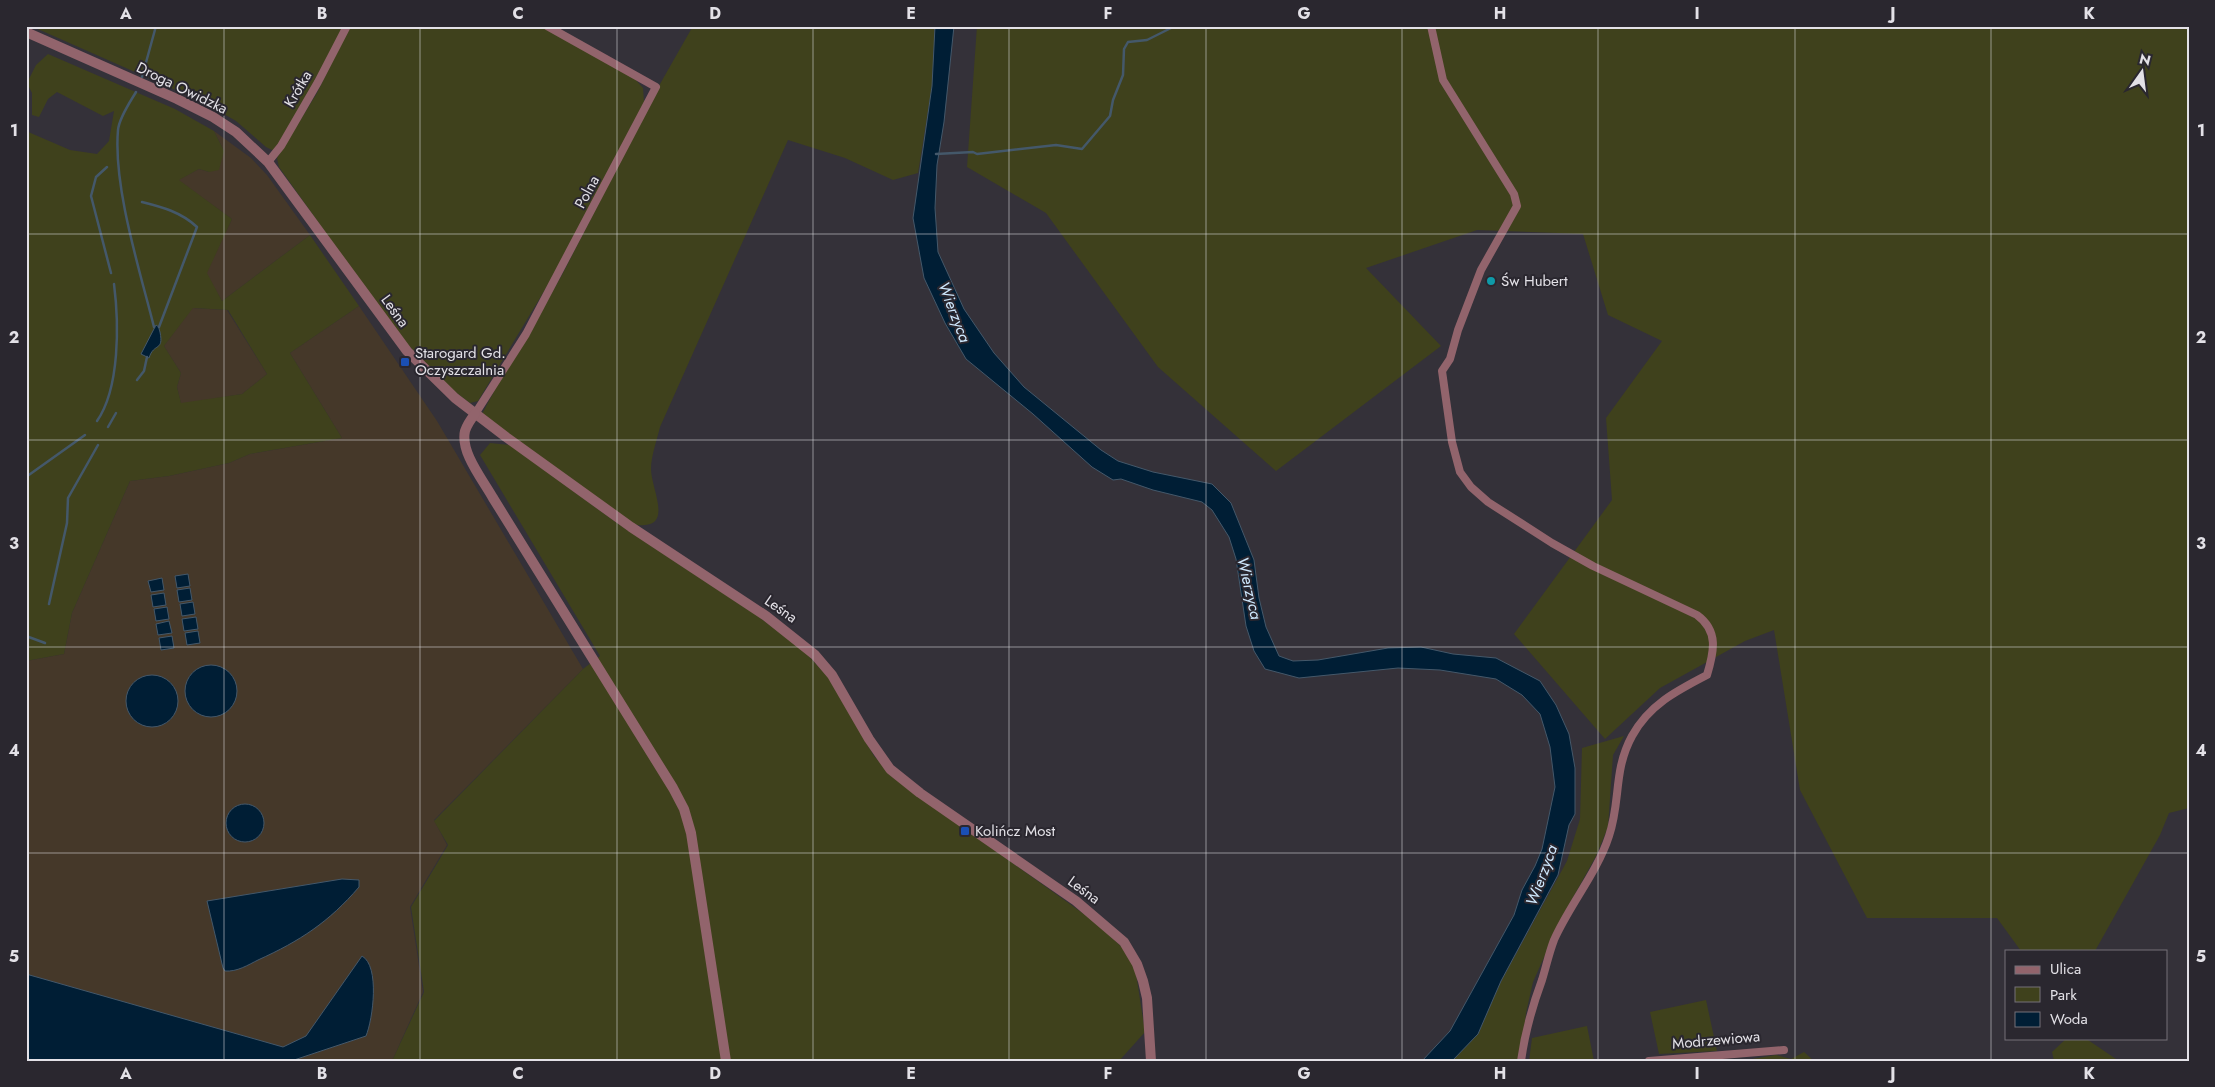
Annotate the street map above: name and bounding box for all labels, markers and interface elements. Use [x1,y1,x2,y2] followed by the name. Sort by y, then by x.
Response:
[119,2,132,25] text: A
[317,2,327,25] text: B
[512,2,524,25] text: C
[709,2,721,25] text: D
[906,2,916,25] text: E
[1104,2,1112,25] text: F
[1297,2,1311,25] text: G
[1494,2,1506,25] text: H
[1694,2,1700,25] text: I
[1887,2,1896,25] text: J
[2083,2,2095,25] text: K
[2118,48,2168,98] north arrow
[2137,48,2153,70] text: N
[133,56,231,120] street label: Droga Owidzka
[279,67,317,111] street label: Krótka
[10,119,18,142] text: 1
[2197,119,2205,142] text: 1
[569,172,605,212] street label: Polna
[1501,270,1568,292] place label: Św Hubert
[1485,275,1497,287] marker: Św Hubert
[932,278,977,346] water label: Wierzyca
[376,290,414,332] street label: Leśna
[9,326,19,349] text: 2
[2196,326,2206,349] text: 2
[415,342,506,381] place label: Starogard Gd. Oczyszczalnia
[399,356,411,368] marker: Starogard Gd. Oczyszczalnia
[9,532,19,555] text: 3
[2196,532,2206,555] text: 3
[1231,555,1268,622] water label: Wierzyca
[760,590,802,628] street label: Leśna
[8,739,20,762] text: 4
[2195,739,2207,762] text: 4
[975,820,1055,842] place label: Kolińcz Most
[959,825,971,837] marker: Kolińcz Most
[1520,841,1563,909] water label: Wierzyca
[1063,871,1105,909] street label: Leśna
[9,945,19,968] text: 5
[2196,945,2206,968] text: 5
[2005,950,2168,1040] legend
[2050,958,2081,980] text: Ulica
[2050,984,2077,1006] text: Park
[2050,1008,2088,1030] text: Woda
[1671,1025,1761,1055] street label: Modrzewiowa
[119,1062,132,1085] text: A
[317,1062,327,1085] text: B
[512,1062,524,1085] text: C
[709,1062,721,1085] text: D
[906,1062,916,1085] text: E
[1104,1062,1112,1085] text: F
[1297,1062,1311,1085] text: G
[1494,1062,1506,1085] text: H
[1694,1062,1700,1085] text: I
[1887,1062,1896,1085] text: J
[2083,1062,2095,1085] text: K

